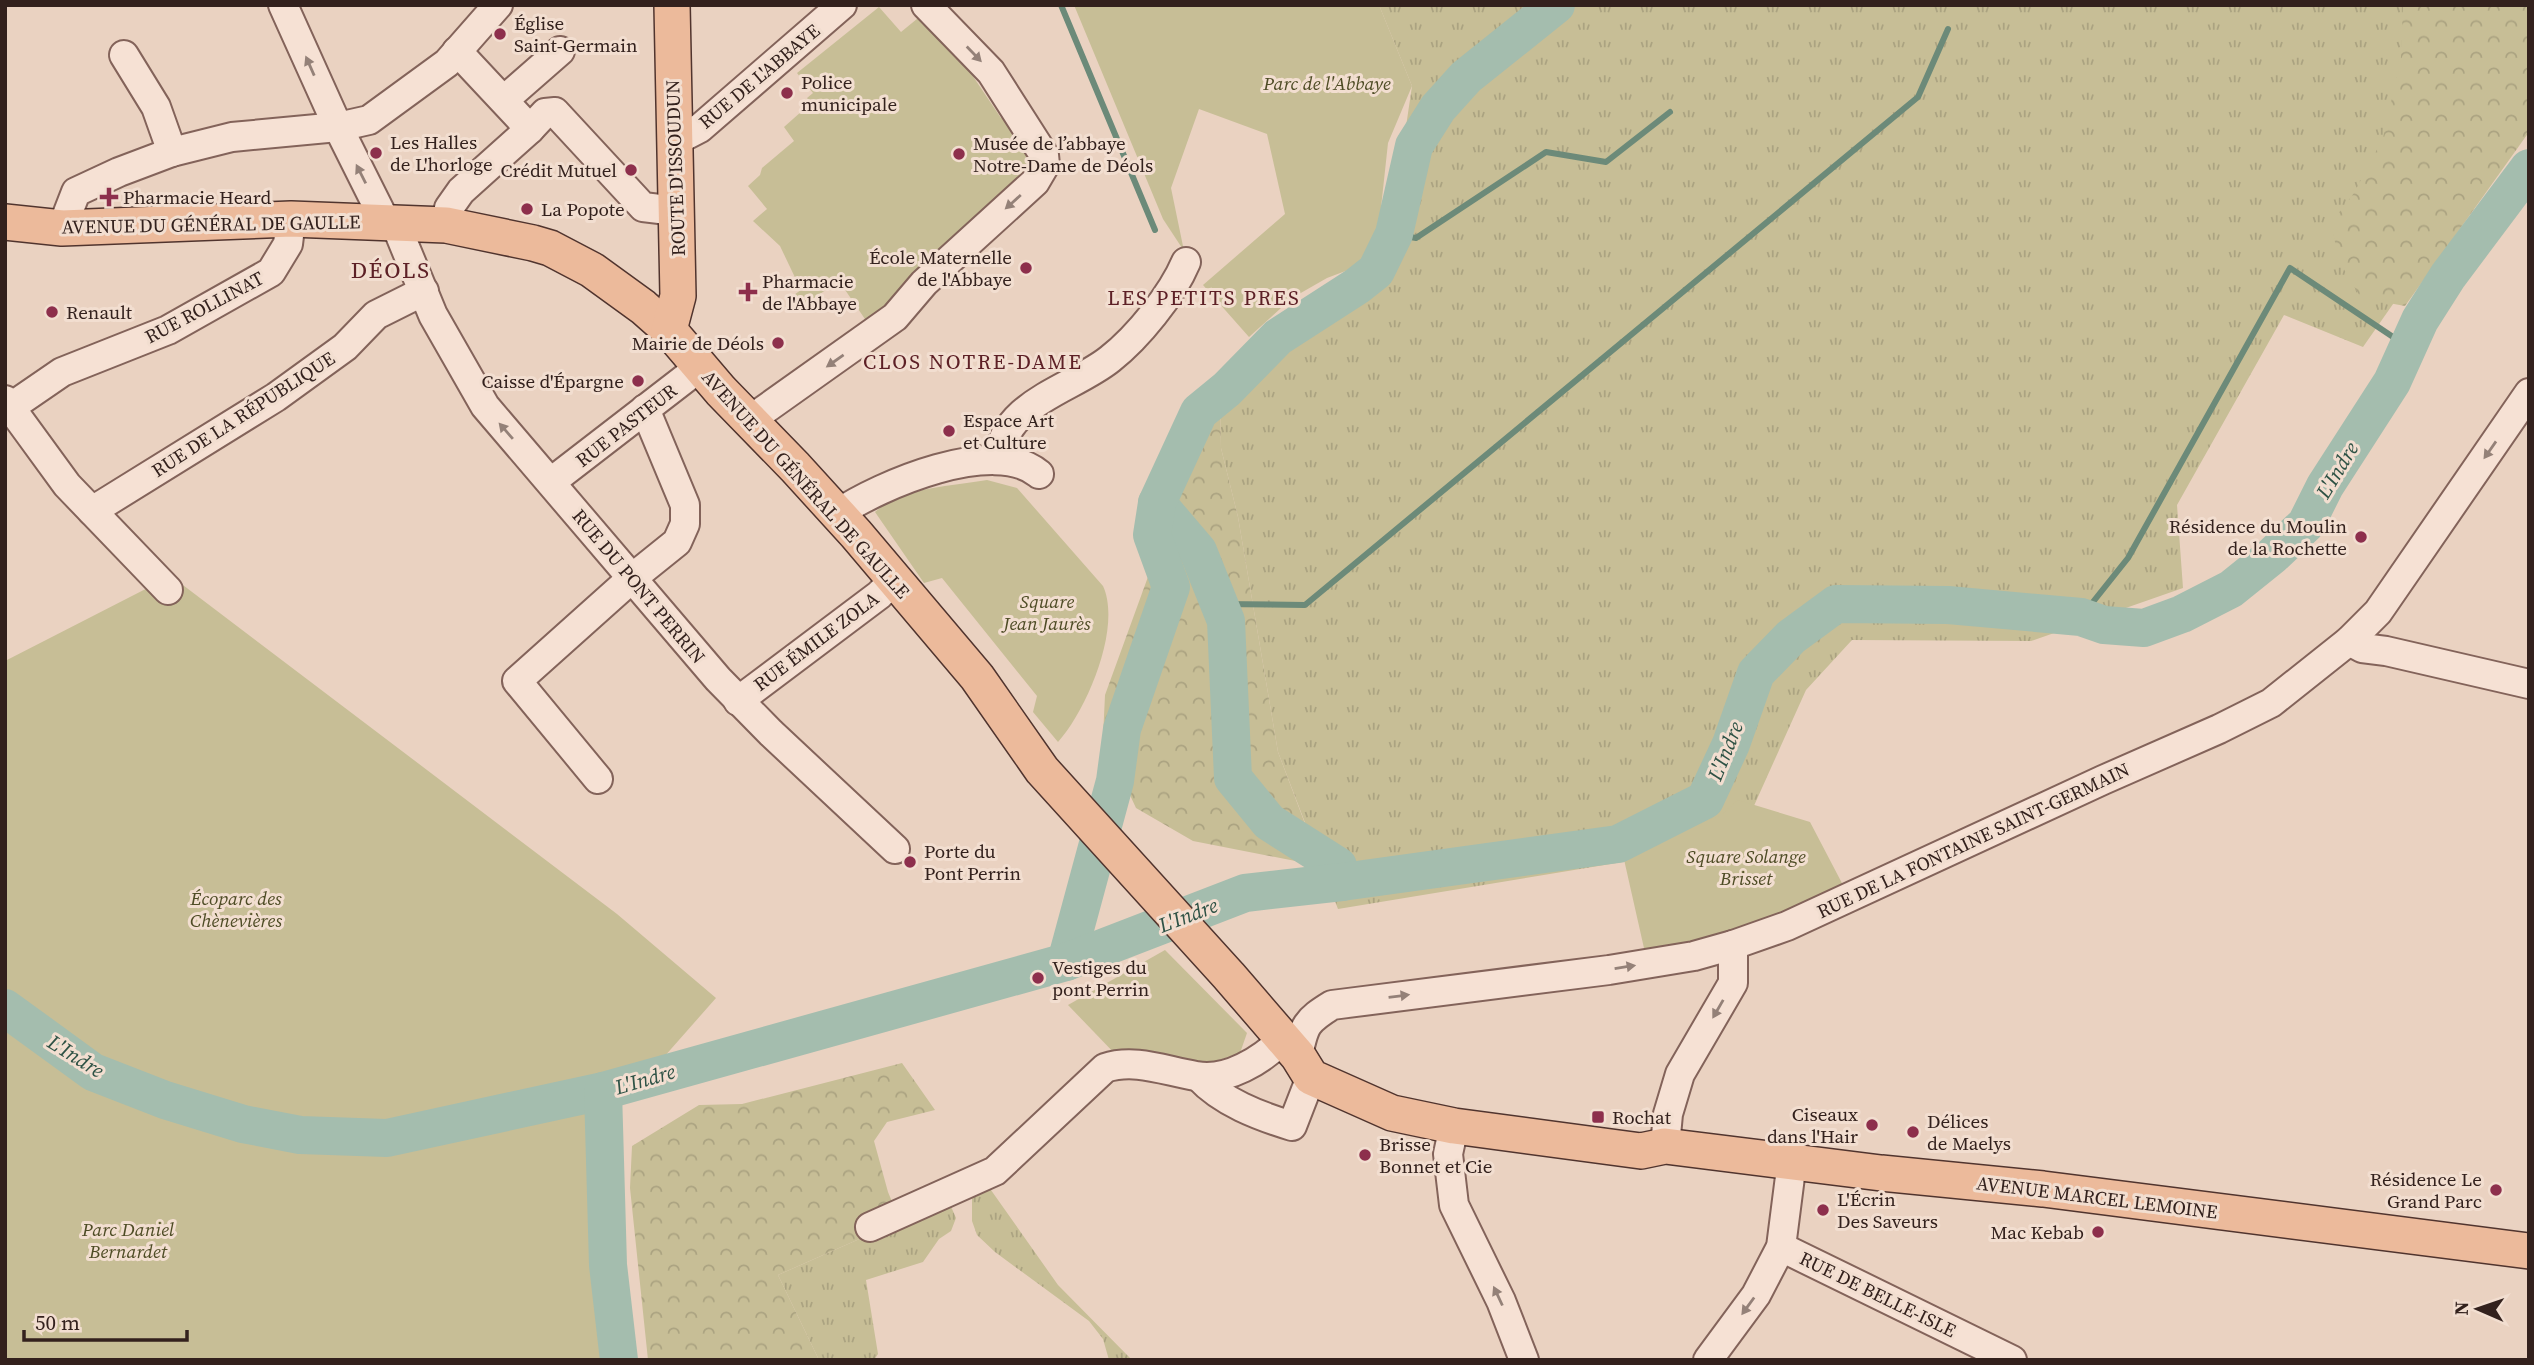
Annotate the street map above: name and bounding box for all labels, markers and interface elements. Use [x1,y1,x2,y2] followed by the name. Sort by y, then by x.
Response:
[514,10,637,58] place label: Église Saint-Germain
[693,18,825,134] street label: RUE DE L'ABBAYE
[492,26,508,42] marker: Église Saint-Germain
[965,46,982,63] one-way arrow
[304,56,315,77] one-way arrow
[801,69,897,117] place label: Police municipale
[1262,70,1391,96] park label: Parc de l'Abbaye
[659,79,691,257] street label: ROUTE D'ISSOUDUN
[779,85,795,101] marker: Police municipale
[390,129,493,177] place label: Les Halles de L'horloge
[973,130,1153,178] place label: Musée de l’abbaye Notre-Dame de Déols
[368,145,384,161] marker: Les Halles de L'horloge
[951,146,967,162] marker: Musée de l’abbaye Notre-Dame de Déols
[500,157,617,183] place label: Crédit Mutuel
[623,162,639,178] marker: Crédit Mutuel
[356,164,367,184] one-way arrow
[123,184,272,210] place label: Pharmacie Heard
[101,189,117,205] marker: Pharmacie Heard
[1005,194,1022,210] one-way arrow
[541,196,625,222] place label: La Popote
[519,201,535,217] marker: La Popote
[61,208,361,240] street label: AVENUE DU GÉNÉRAL DE GAULLE
[869,244,1012,292] place label: École Maternelle de l'Abbaye
[351,254,431,286] district label: DÉOLS
[1018,260,1034,276] marker: École Maternelle de l'Abbaye
[140,264,268,349] street label: RUE ROLLINAT
[762,268,857,316] place label: Pharmacie de l'Abbaye
[1107,283,1301,312] district label: LES PETITS PRES
[740,284,756,300] marker: Pharmacie de l'Abbaye
[66,299,133,325] place label: Renault
[44,304,60,320] marker: Renault
[632,330,764,356] place label: Mairie de Déols
[770,335,786,351] marker: Mairie de Déols
[146,345,340,483] street label: RUE DE LA RÉPUBLIQUE
[863,347,1083,376] district label: CLOS NOTRE-DAME
[826,354,844,368] one-way arrow
[696,364,916,604] street label: AVENUE DU GÉNÉRAL DE GAULLE
[482,368,624,394] place label: Caisse d'Épargne
[630,373,646,389] marker: Caisse d'Épargne
[570,377,682,473] street label: RUE PASTEUR
[963,407,1055,455] place label: Espace Art et Culture
[499,422,515,439] one-way arrow
[941,423,957,439] marker: Espace Art et Culture
[2308,436,2365,505] water label: L'Indre
[2484,440,2497,459] one-way arrow
[567,503,711,669] street label: RUE DU PONT PERRIN
[2169,513,2347,561] place label: Résidence du Moulin de la Rochette
[2353,529,2369,545] marker: Résidence du Moulin de la Rochette
[748,585,884,697] street label: RUE ÉMILE ZOLA
[1000,588,1091,636] park label: Square Jean Jaurès
[1700,717,1750,786] water label: L'Indre
[1812,756,2134,924] street label: RUE DE LA FONTAINE SAINT-GERMAIN
[924,838,1021,886] place label: Porte du Pont Perrin
[1686,843,1806,891] park label: Square Solange Brisset
[902,854,918,870] marker: Porte du Pont Perrin
[189,885,282,933] park label: Écoparc des Chènevières
[1153,890,1222,940] water label: L'Indre
[1052,954,1149,1002] place label: Vestiges du pont Perrin
[1614,961,1636,972] one-way arrow
[1030,970,1046,986] marker: Vestiges du pont Perrin
[1389,991,1411,1002] one-way arrow
[1711,1000,1724,1019] one-way arrow
[41,1027,110,1085] water label: L'Indre
[611,1056,679,1102] water label: L'Indre
[1767,1101,1858,1149] place label: Ciseaux dans l'Hair
[1612,1104,1672,1130] place label: Rochat
[1927,1108,2011,1156] place label: Délices de Maelys
[1590,1109,1606,1125] marker: Rochat
[1864,1117,1880,1133] marker: Ciseaux dans l'Hair
[1905,1124,1921,1140] marker: Délices de Maelys
[1379,1131,1492,1179] place label: Brisse Bonnet et Cie
[1357,1147,1373,1163] marker: Brisse Bonnet et Cie
[2370,1166,2482,1214] place label: Résidence Le Grand Parc
[1975,1169,2219,1225] street label: AVENUE MARCEL LEMOINE
[2488,1182,2504,1198] marker: Résidence Le Grand Parc
[1837,1186,1938,1234] place label: L'Écrin Des Saveurs
[1815,1202,1831,1218] marker: L'Écrin Des Saveurs
[81,1216,175,1264] park label: Parc Daniel Bernardet
[1990,1219,2084,1245] place label: Mac Kebab
[2090,1224,2106,1240] marker: Mac Kebab
[1795,1245,1961,1343] street label: RUE DE BELLE-ISLE
[2443,1274,2513,1344] north arrow
[1492,1286,1503,1307] one-way arrow
[1741,1297,1755,1315] one-way arrow
[24,1298,187,1342] scale bar
[2448,1301,2474,1316] text: N
[35,1308,80,1337] text: 50 m

